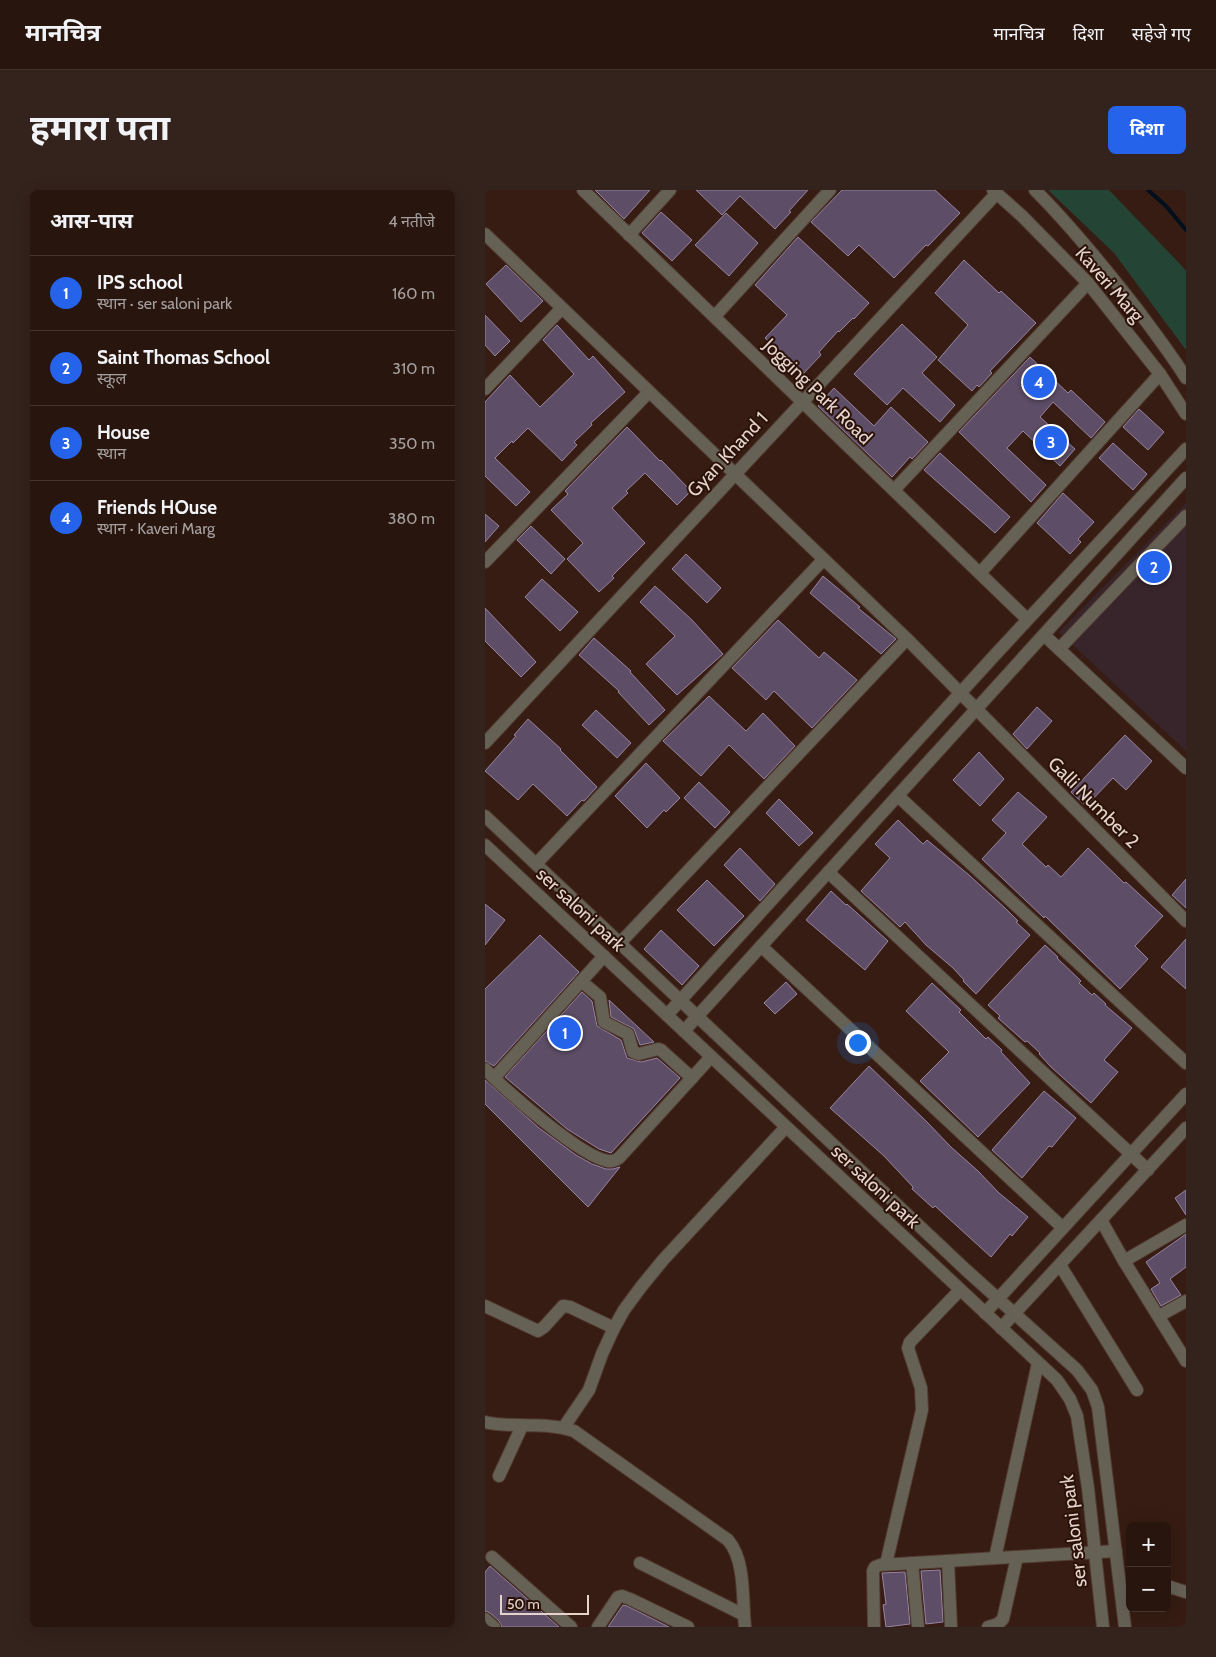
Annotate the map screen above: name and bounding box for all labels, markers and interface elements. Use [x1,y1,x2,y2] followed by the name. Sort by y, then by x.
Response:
[25,18,101,47] text: मानचित्र
[993,23,1045,45] text: मानचित्र
[1073,23,1104,45] text: दिशा
[1132,23,1191,45] text: सहेजे गए
[30,106,170,149] text: हमारा पता
[1108,106,1186,154] button: दिशा
[50,208,133,233] text: आस-पास
[388,212,435,231] text: 4 नतीजे
[1071,242,1149,327] street label: Kaveri Marg
[97,271,183,294] text: IPS school
[63,284,69,303] text: 1
[392,284,435,303] text: 160 m
[97,294,232,313] text: स्थान · ser saloni park
[758,333,877,449] street label: Jogging Park Road
[97,346,270,369] text: Saint Thomas School
[62,359,70,378] text: 2
[392,359,435,378] text: 310 m
[1023,363,1055,401] pin: 4
[97,369,126,388] text: स्कूल
[682,407,773,502] street label: Gyan Khand 1
[97,421,150,444] text: House
[1035,423,1067,461] pin: 3
[62,434,70,453] text: 3
[389,434,435,453] text: 350 m
[97,444,126,463] text: स्थान
[97,496,217,519] text: Friends HOuse
[61,509,71,528] text: 4
[388,509,435,528] text: 380 m
[97,519,215,538] text: स्थान · Kaveri Marg
[1138,548,1170,586] pin: 2
[1043,752,1144,853] street label: Galli Number 2
[532,862,630,957] street label: ser saloni park
[549,1014,581,1052] pin: 1
[845,1030,871,1056] your location
[827,1139,925,1234] street label: ser saloni park
[1055,1473,1092,1588] street label: ser saloni park
[1126,1522,1171,1612] map controls
[1126,1522,1171,1567] button: +
[1126,1567,1171,1612] button: −
[500,1592,589,1615] scale bar
[507,1595,540,1613] text: 50 m

